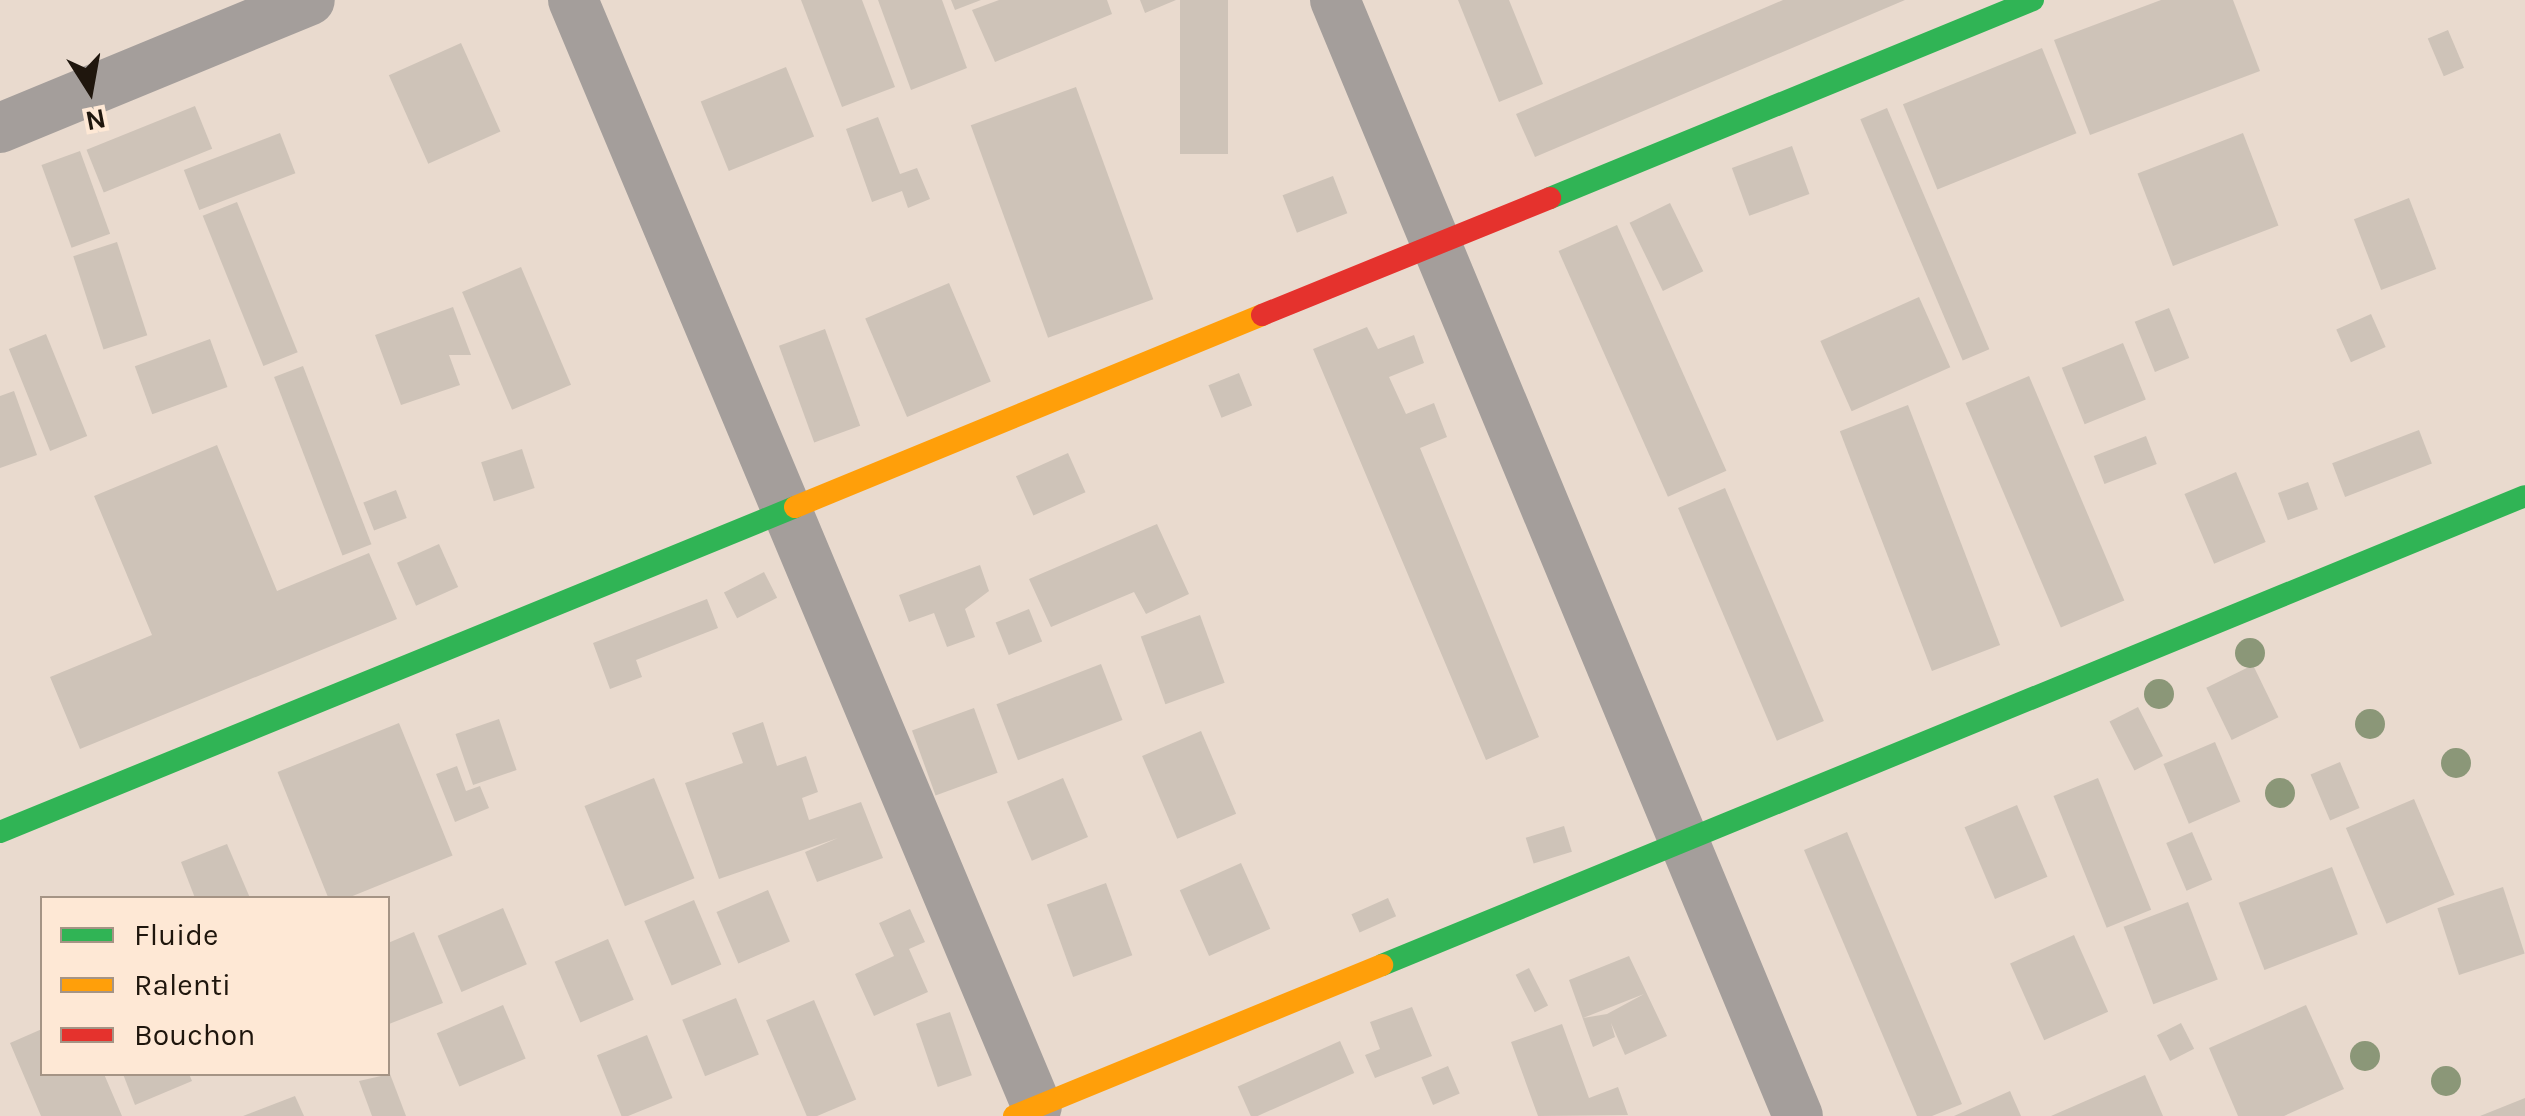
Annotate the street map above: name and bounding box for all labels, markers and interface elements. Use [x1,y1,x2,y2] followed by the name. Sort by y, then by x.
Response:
[40,40,140,140] north arrow
[83,102,109,138] text: N
[40,896,390,1076] legend
[134,917,218,953] text: Fluide
[134,967,231,1003] text: Ralenti
[134,1017,255,1053] text: Bouchon

